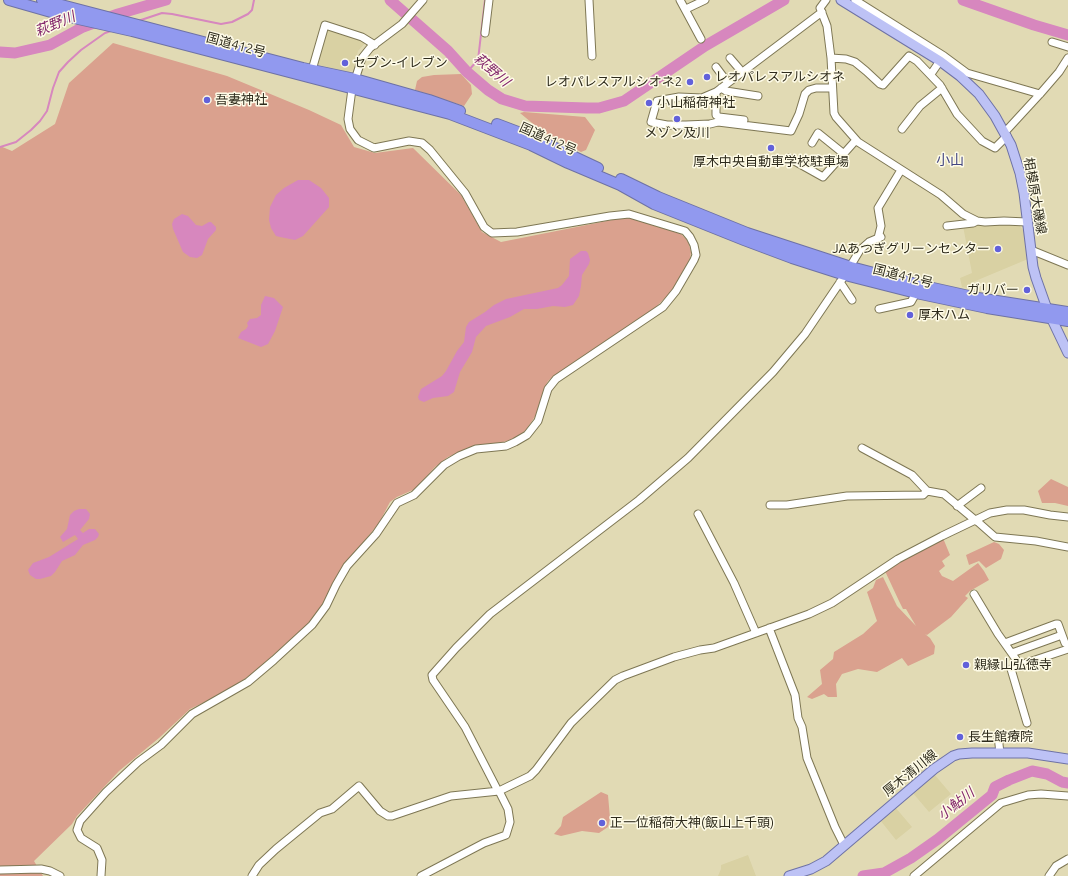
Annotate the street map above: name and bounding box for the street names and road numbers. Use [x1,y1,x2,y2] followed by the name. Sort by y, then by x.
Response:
[205,30,267,60] street label: 国道412号
[517,119,579,159] street label: 国道412号
[1021,156,1049,236] street label: 相模原大磯線
[872,261,934,291] street label: 国道412号
[880,746,940,800] street label: 厚木清川線

